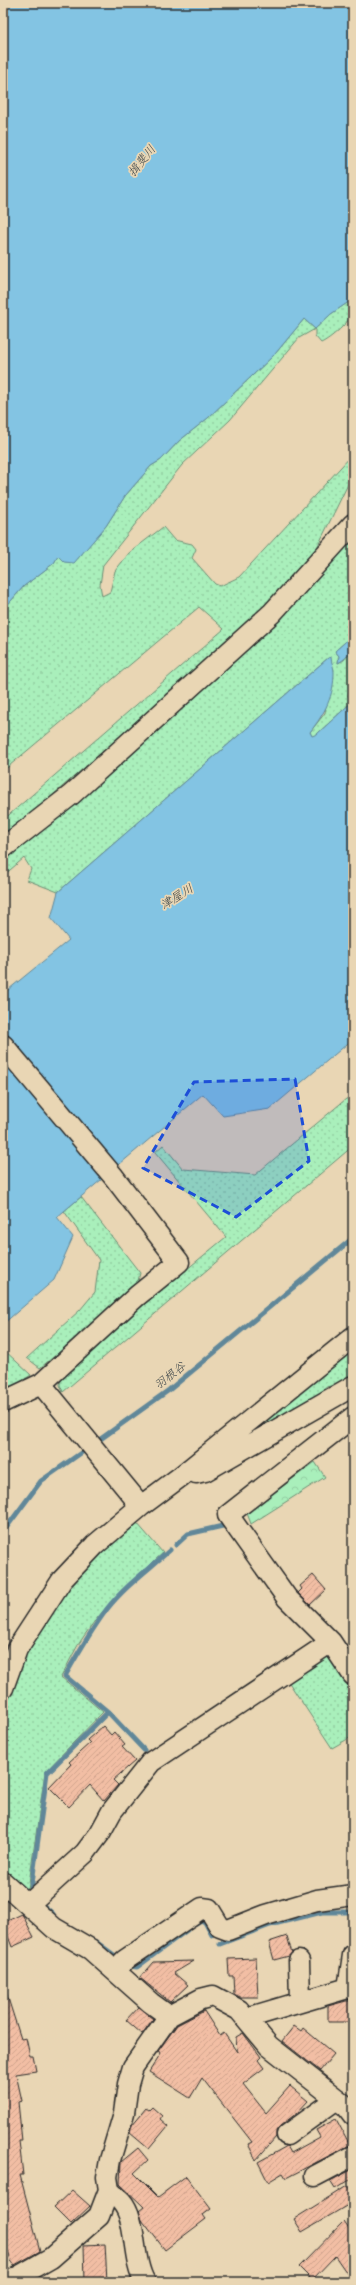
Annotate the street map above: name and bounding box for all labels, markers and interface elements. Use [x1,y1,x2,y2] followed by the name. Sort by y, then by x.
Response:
[123,141,161,181] water label: 揖斐川
[157,879,197,915] water label: 津屋川
[150,1357,191,1395] water label: 羽根谷

